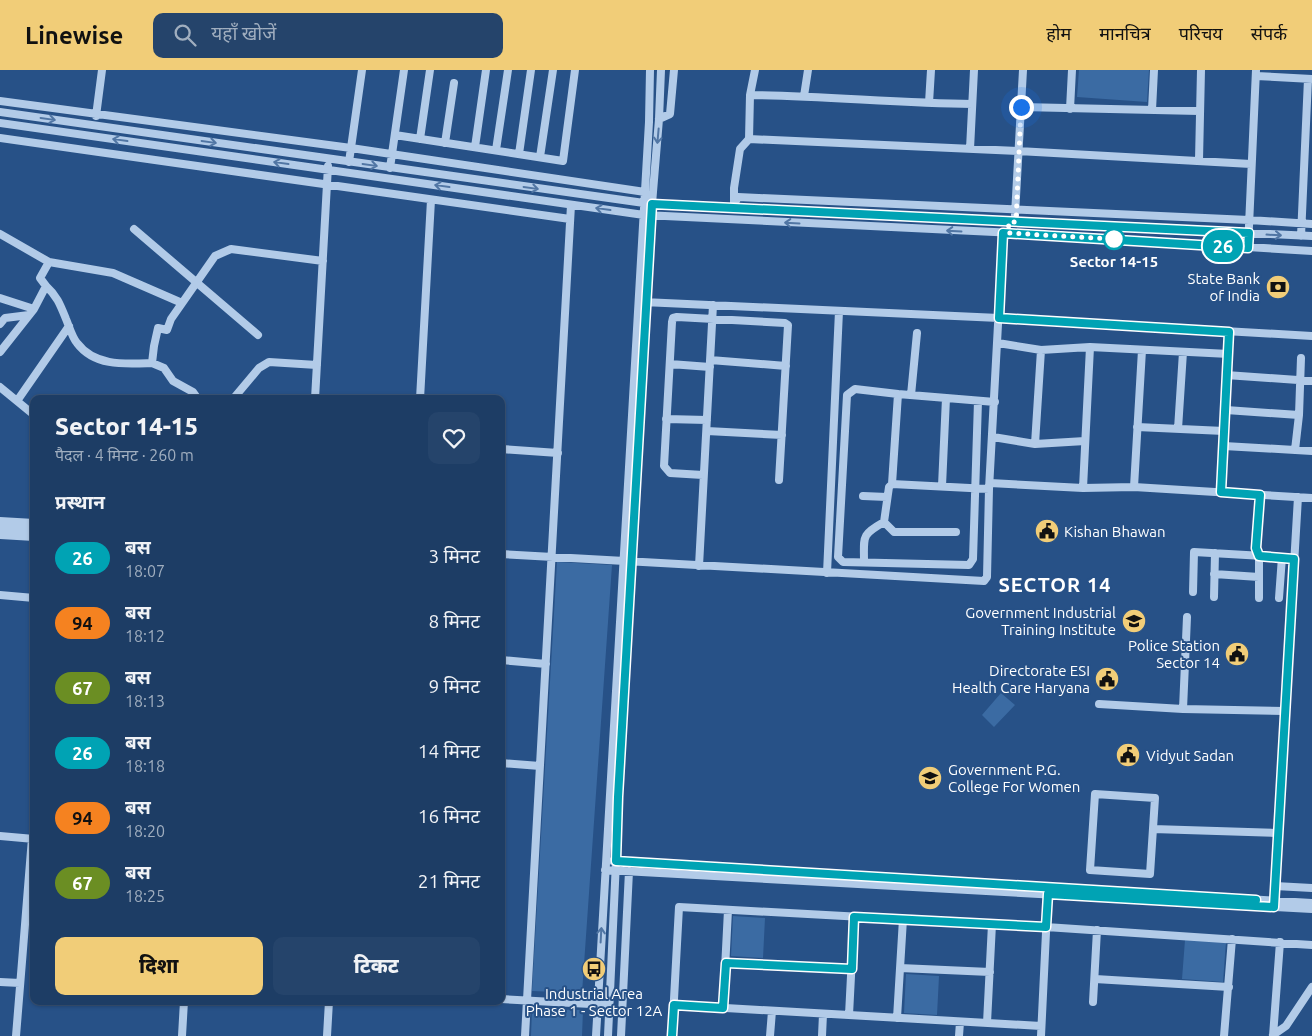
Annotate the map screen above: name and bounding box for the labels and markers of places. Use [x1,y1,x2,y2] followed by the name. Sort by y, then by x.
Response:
[1103,228,1125,250] marker: Sector 14-15
[1070,253,1158,270] place label: Sector 14-15
[1188,270,1260,304] place label: State Bank of India
[1265,274,1291,300] bank icon: State Bank of India
[1034,518,1060,544] public building icon: Kishan Bhawan
[1064,523,1166,540] place label: Kishan Bhawan
[965,604,1116,638] place label: Government Industrial Training Institute
[1121,608,1147,634] school or university icon: Government Industrial Training Institute
[1128,637,1220,671] place label: Police Station Sector 14
[1224,641,1250,667] public building icon: Police Station Sector 14
[952,662,1090,696] place label: Directorate ESI Health Care Haryana
[1094,666,1120,692] public building icon: Directorate ESI Health Care Haryana
[1115,742,1141,768] public building icon: Vidyut Sadan
[1146,747,1234,764] place label: Vidyut Sadan
[948,761,1080,795] place label: Government P.G. College For Women
[917,765,943,791] school or university icon: Government P.G. College For Women
[581,956,607,982] bus stop icon: Industrial Area Phase 1 - Sector 12A
[526,985,663,1019] place label: Industrial Area Phase 1 - Sector 12A

